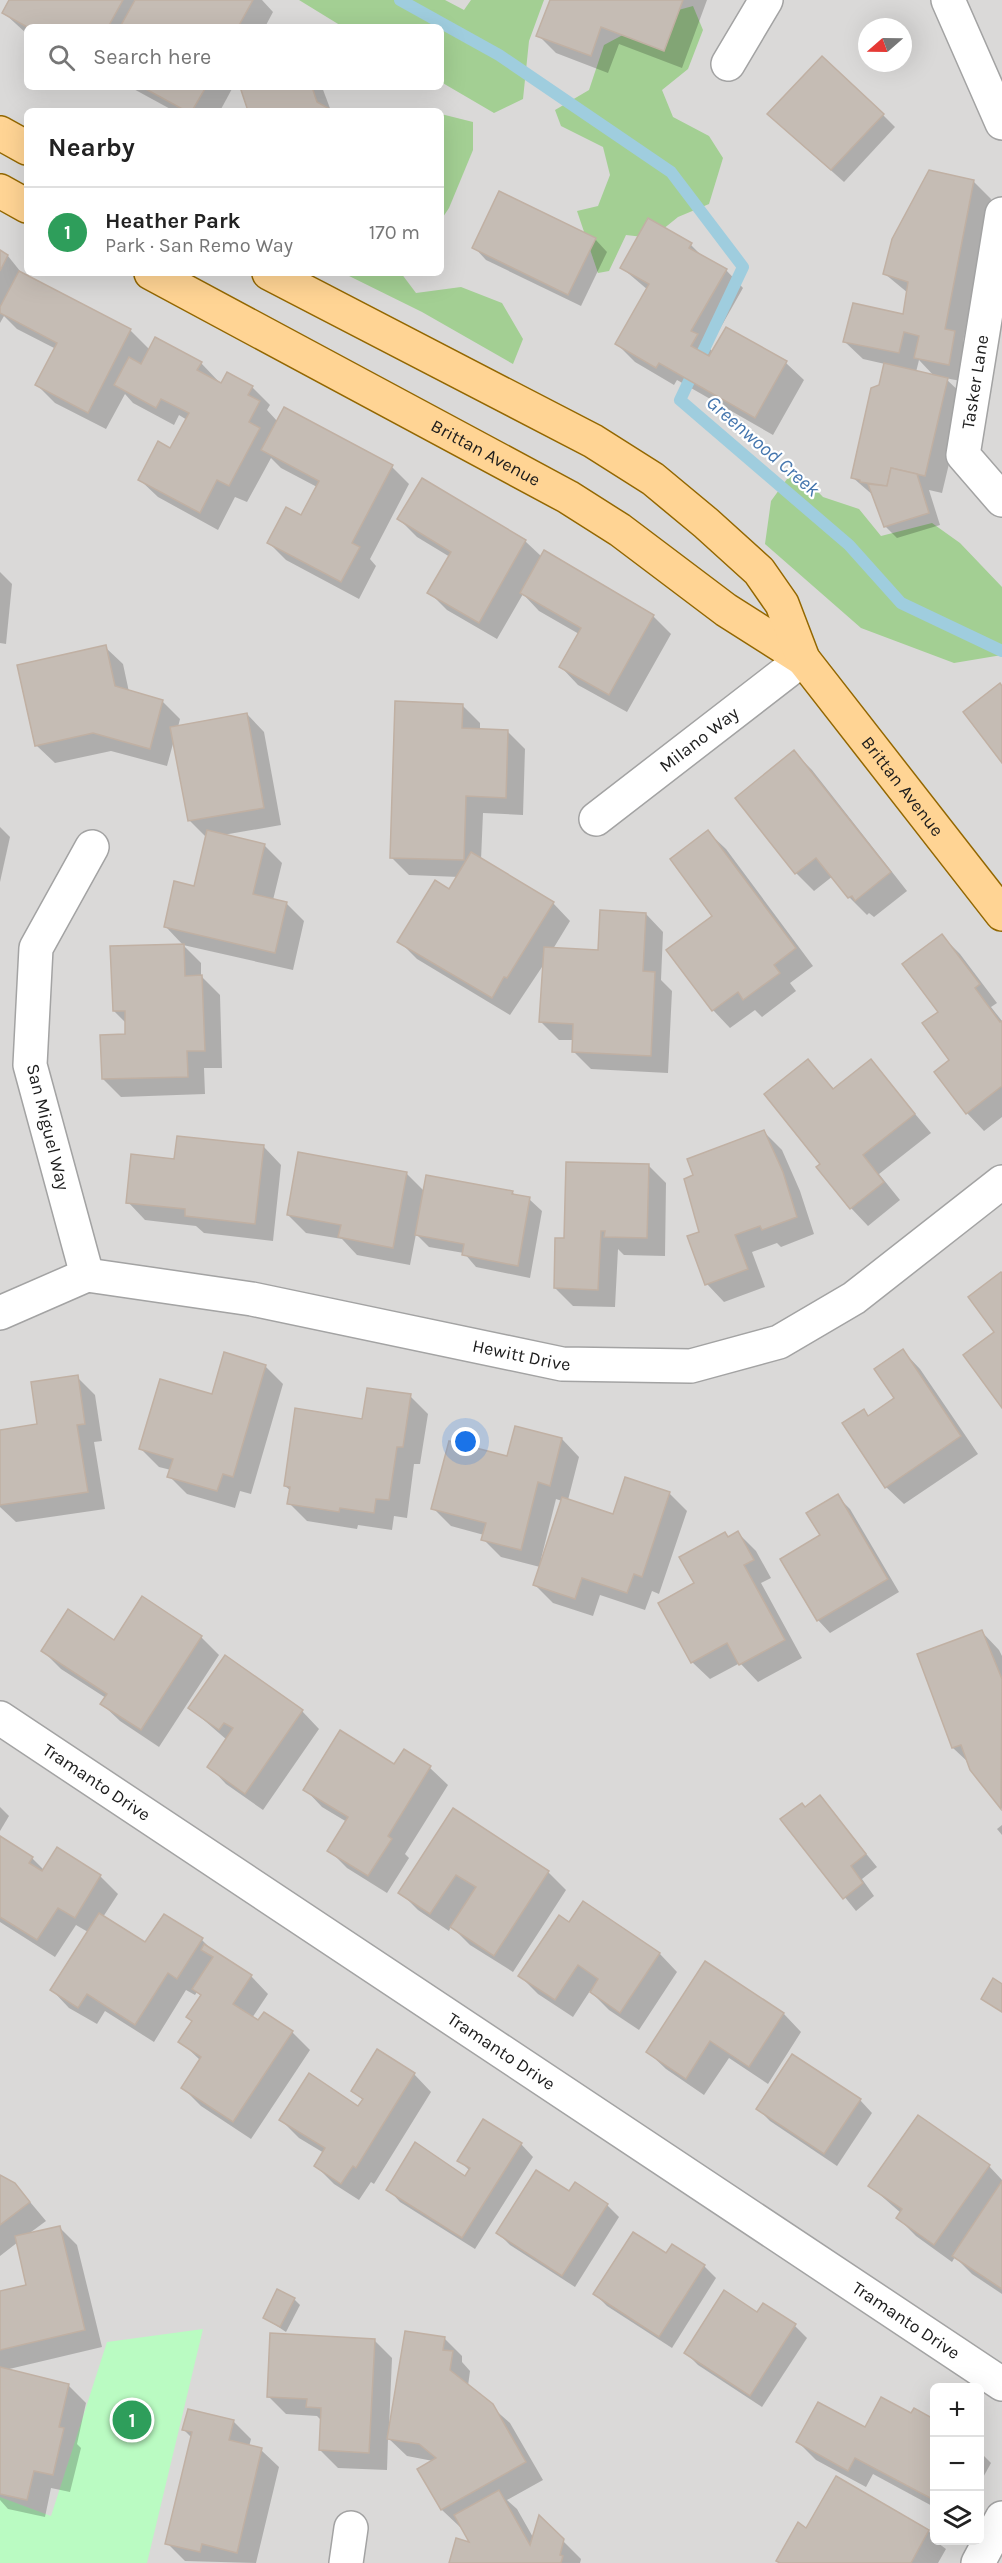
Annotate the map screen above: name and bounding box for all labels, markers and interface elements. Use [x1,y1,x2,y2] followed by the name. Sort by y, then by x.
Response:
[858,18,912,72] north arrow
[24,24,444,90] search box
[45,41,78,74] icon: search
[93,44,211,70] text: Search here
[48,132,135,163] text: Nearby
[105,208,241,234] text: Heather Park
[64,221,71,244] text: 1
[369,221,420,244] text: 170 m
[105,234,293,257] text: Park · San Remo Way
[957,333,993,431] street label: Tasker Lane
[702,391,825,502] water label: Greenwood Creek
[427,415,544,491] street label: Brittan Avenue
[655,702,743,777] street label: Milano Way
[856,732,948,841] street label: Brittan Avenue
[22,1061,75,1193] street label: San Miguel Way
[470,1335,571,1375] street label: Hewitt Drive
[451,1427,480,1456] your location
[39,1739,155,1826] street label: Tramanto Drive
[443,2008,559,2095] street label: Tramanto Drive
[848,2277,964,2364] street label: Tramanto Drive
[930,2383,984,2545] map controls
[930,2383,984,2437] button: +
[112,2398,152,2442] pin: 1
[930,2437,984,2491] button: −
[930,2491,984,2545] button: layers

